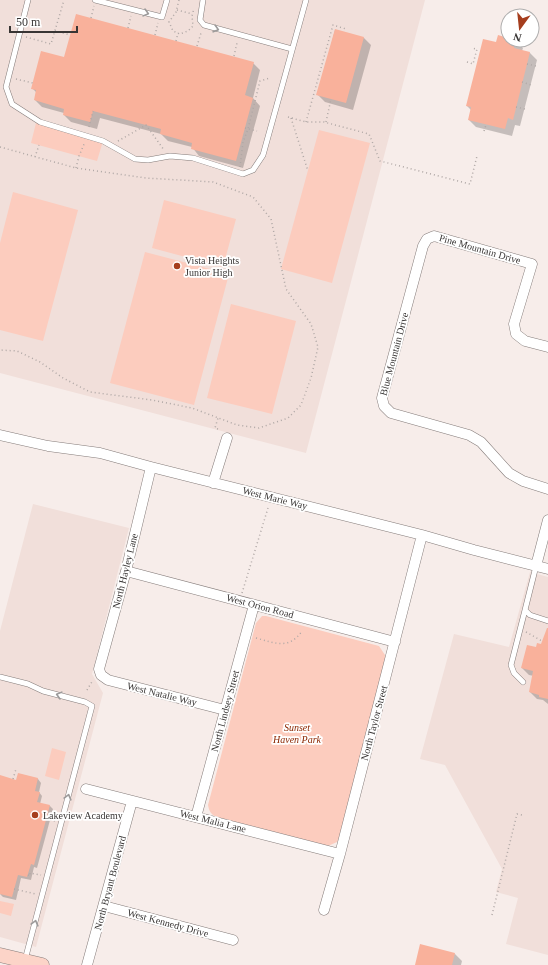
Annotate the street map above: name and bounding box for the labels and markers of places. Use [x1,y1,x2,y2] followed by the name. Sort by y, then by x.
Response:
[185,255,239,278] place label: Vista Heights Junior High
[172,261,182,271] marker: Vista Heights Junior High
[30,810,40,820] marker: Lakeview Academy
[43,810,123,821] place label: Lakeview Academy

